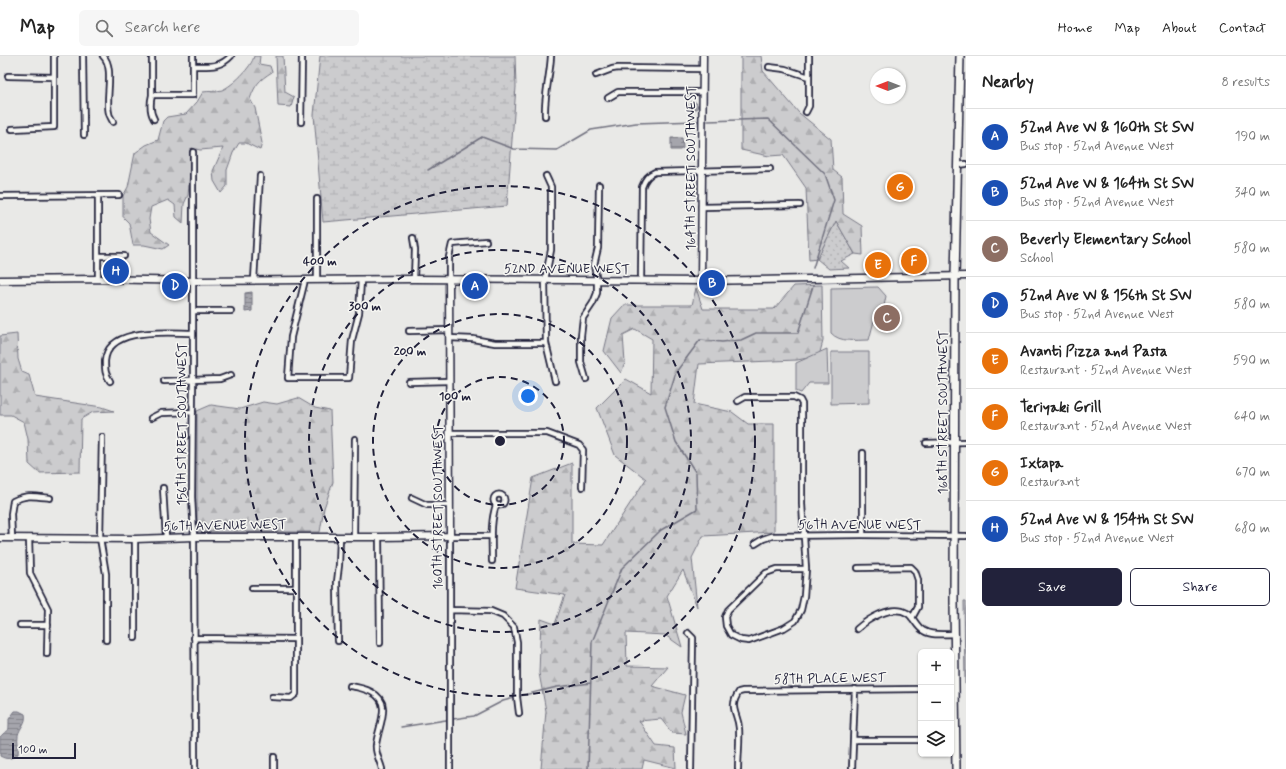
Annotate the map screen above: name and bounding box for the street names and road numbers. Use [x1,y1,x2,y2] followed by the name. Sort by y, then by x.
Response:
[683,86,700,250] street label: 164TH STREET SOUTHWEST
[504,261,630,278] street label: 52ND AVENUE WEST
[935,330,952,494] street label: 168TH STREET SOUTHWEST
[174,342,191,506] street label: 156TH STREET SOUTHWEST
[430,424,447,590] street label: 160TH STREET SOUTHWEST
[163,516,287,536] street label: 56TH AVENUE WEST
[798,517,922,534] street label: 56TH AVENUE WEST
[774,670,887,688] street label: 58TH PLACE WEST

